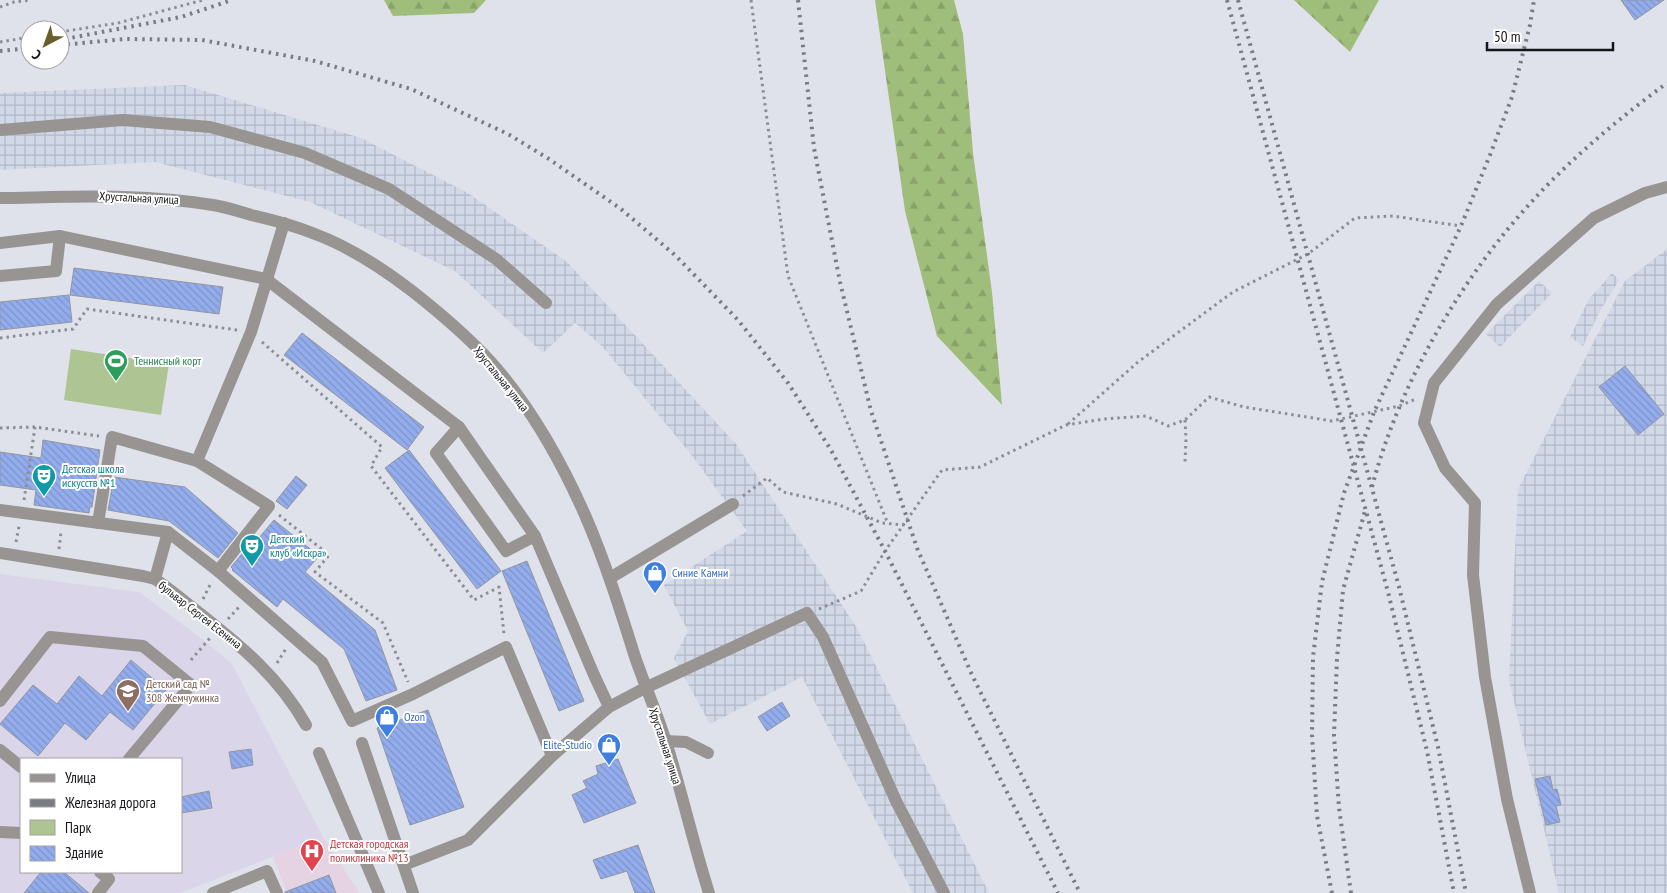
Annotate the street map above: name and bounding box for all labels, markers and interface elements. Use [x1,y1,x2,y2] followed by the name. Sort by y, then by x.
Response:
[20,20,70,70] north arrow
[1487,20,1613,52] scale bar
[1494,27,1520,46] text: 50 m
[28,46,45,64] text: С
[99,188,179,207] street label: Хрустальная улица
[471,343,532,414] street label: Хрустальная улица
[103,348,129,382] sports icon: Теннисный корт
[134,353,201,368] place label: Теннисный корт
[62,461,125,490] place label: Детская школа искусств №1
[31,463,57,497] theatre icon: Детская школа искусств №1
[270,531,327,560] place label: Детский клуб «Искра»
[239,533,265,567] theatre icon: Детский клуб «Искра»
[642,560,668,594] shop icon: Синие Камни
[672,565,728,580] place label: Синие Камни
[156,577,245,652] street label: бульвар Сергея Есенина
[146,676,219,705] place label: Детский сад № 308 Жемчужинка
[115,678,141,712] school or university icon: Детский сад № 308 Жемчужинка
[374,704,400,738] shop icon: Ozon
[646,706,685,786] street label: Хрустальная улица
[404,709,425,724] place label: Ozon
[596,732,622,766] shop icon: Elite-Studio
[543,737,592,752] place label: Elite-Studio
[20,758,182,873] legend
[65,768,96,787] text: Улица
[64,793,156,812] text: Железная дорога
[65,818,91,837] text: Парк
[330,836,409,865] place label: Детская городская поликлиника №13
[299,838,325,872] hospital icon: Детская городская поликлиника №13
[65,843,103,862] text: Здание

